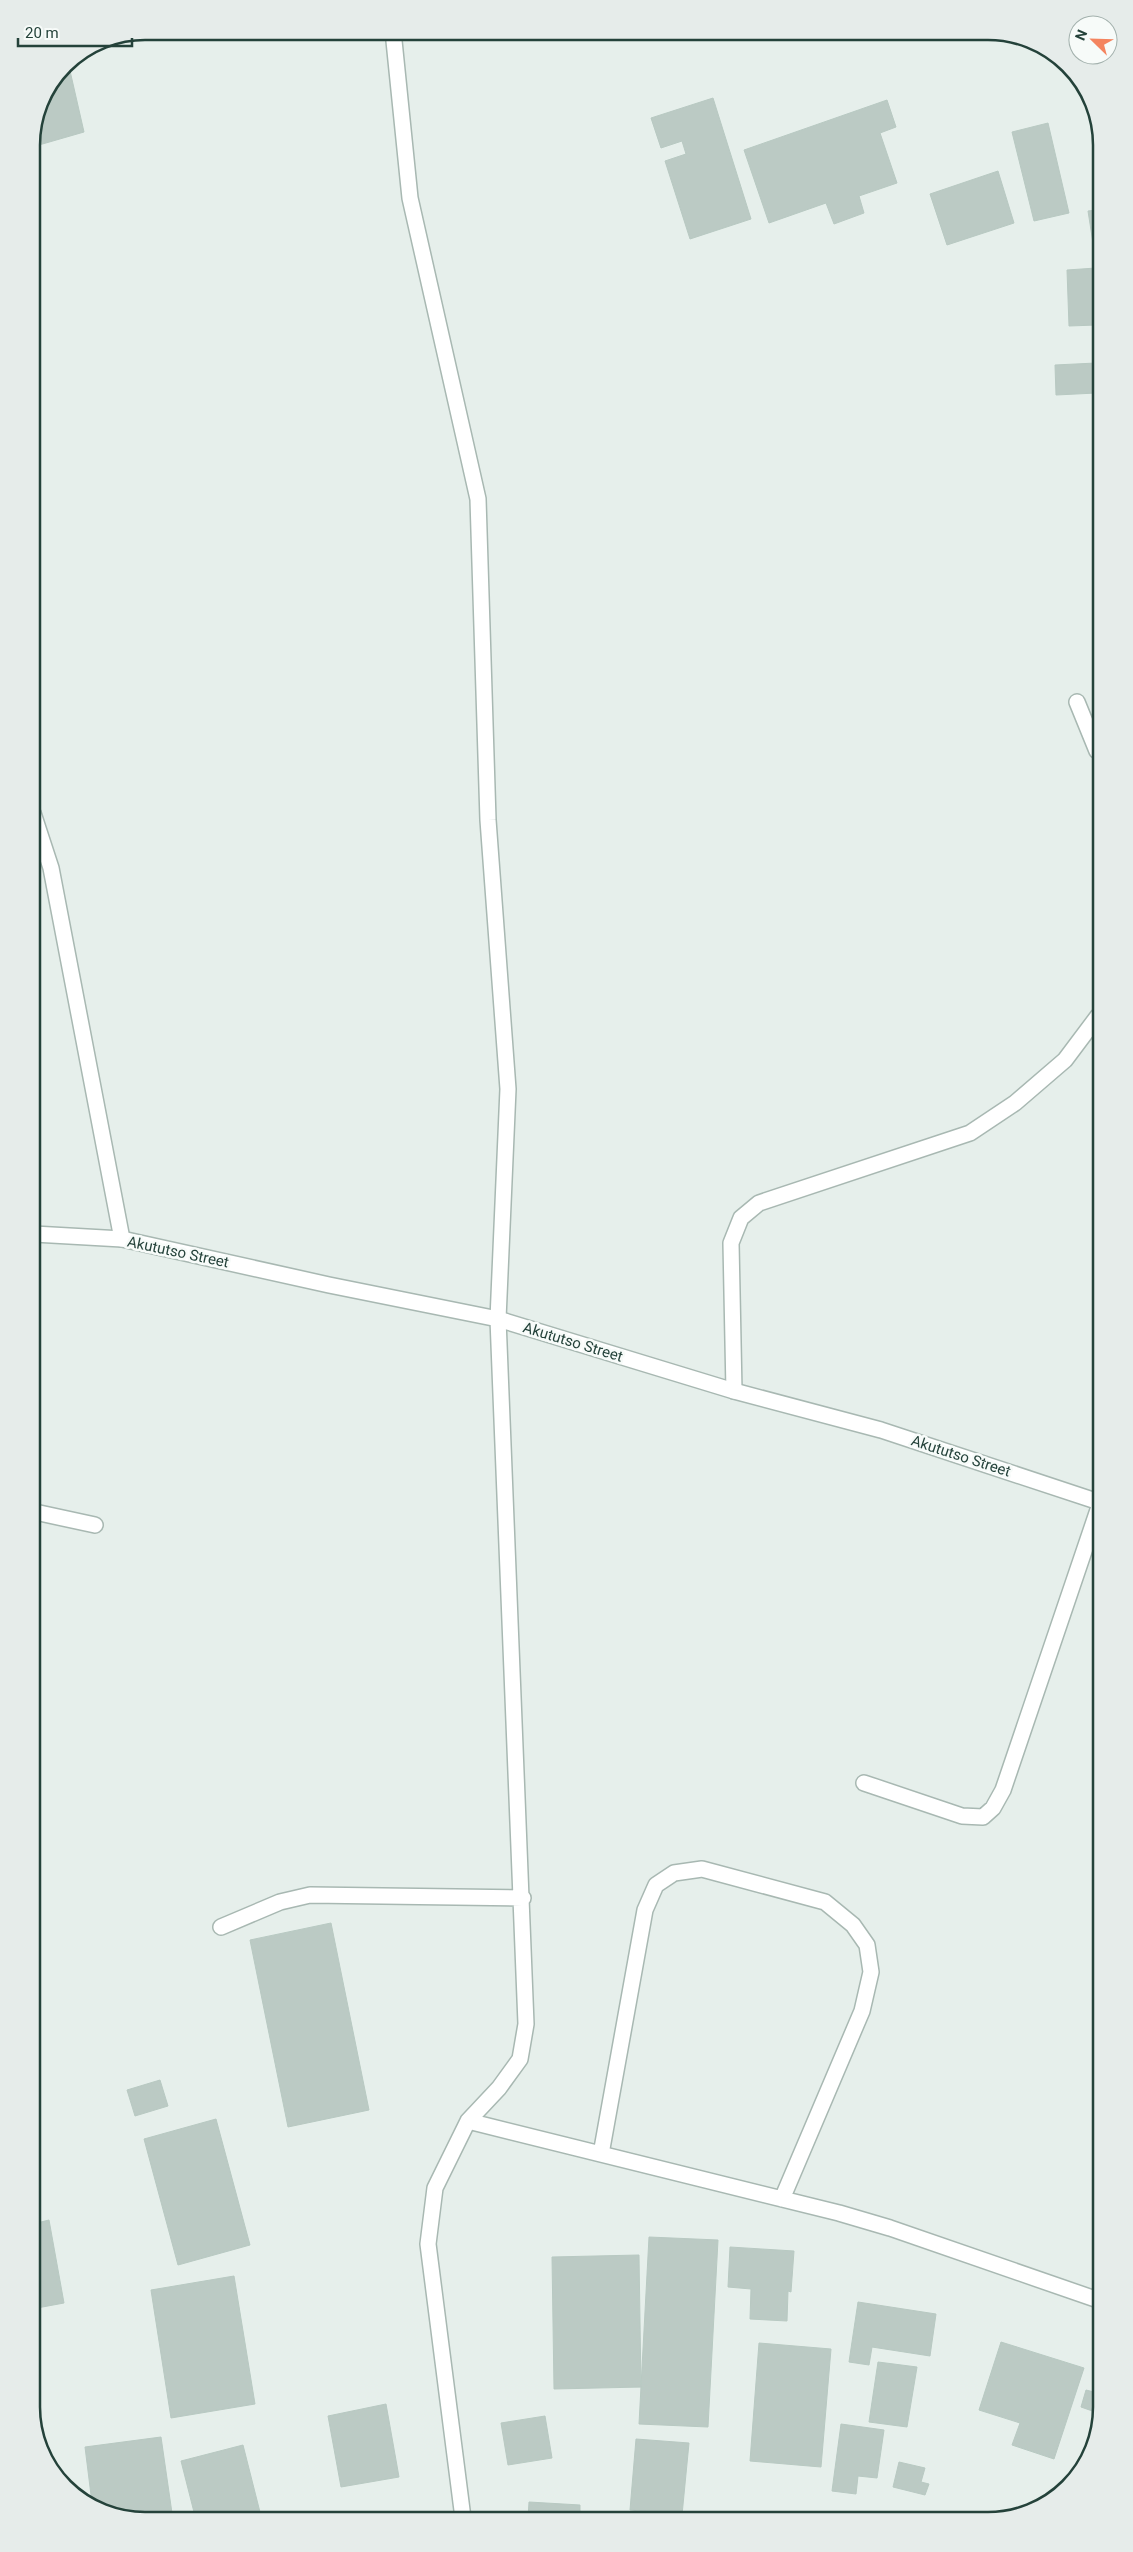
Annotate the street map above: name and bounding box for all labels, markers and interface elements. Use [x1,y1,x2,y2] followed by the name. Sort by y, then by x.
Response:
[18,15,131,47] scale bar
[1068,15,1118,65] north arrow
[25,24,59,42] text: 20 m
[1072,27,1090,43] text: N
[126,1232,230,1272] street label: Akututso Street
[521,1318,625,1366] street label: Akututso Street
[909,1431,1013,1481] street label: Akututso Street

